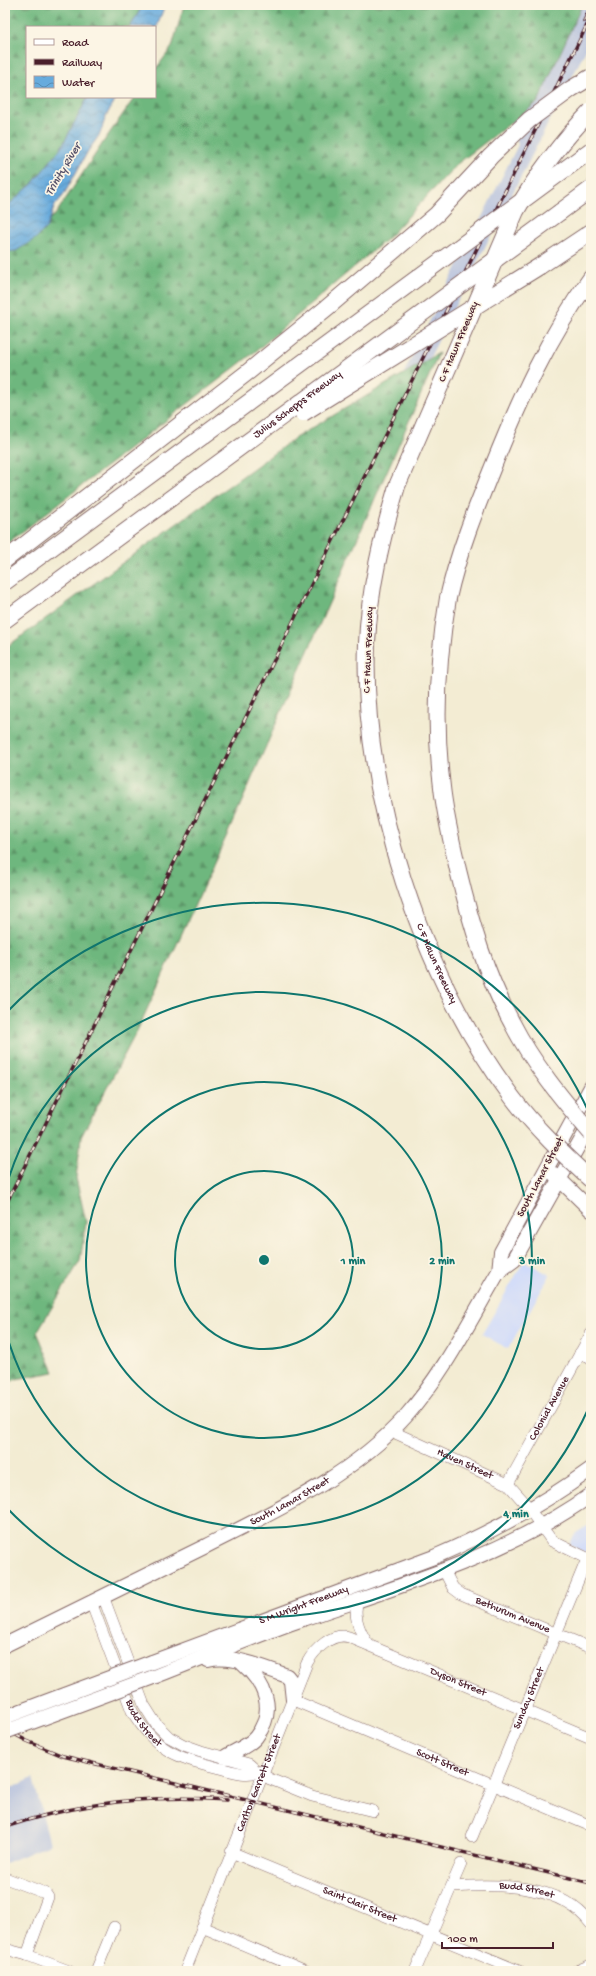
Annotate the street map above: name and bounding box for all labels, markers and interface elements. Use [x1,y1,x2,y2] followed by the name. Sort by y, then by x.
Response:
[26,26,156,98] legend
[62,37,89,51] text: Road
[62,57,102,71] text: Railway
[62,77,96,91] text: Water
[43,139,86,198] water label: Trinity River
[437,299,482,384] street label: C F Hawn Freeway
[251,368,345,441] street label: Julius Schepps Freeway
[361,606,377,693] street label: C F Hawn Freeway
[413,922,460,1006] street label: C F Hawn Freeway
[515,1134,568,1219] street label: South Lamar Street
[257,1253,271,1267] centre of rings
[340,1255,366,1269] text: 1 min
[429,1255,455,1269] text: 2 min
[518,1255,545,1269] text: 3 min
[527,1374,572,1443] street label: Colonial Avenue
[435,1447,496,1483] street label: Haven Street
[248,1474,333,1529] street label: South Lamar Street
[502,1508,529,1522] text: 4 min
[258,1583,350,1627] street label: S M Wright Freeway
[473,1594,552,1636] street label: Bethurum Avenue
[511,1664,548,1731] street label: Sunday Street
[427,1665,489,1700] street label: Dyson Street
[122,1697,165,1751] street label: Budd Street
[235,1731,285,1834] street label: Carlton Garrett Street
[414,1747,472,1780] street label: Scott Street
[498,1880,557,1902] street label: Budd Street
[321,1884,400,1926] street label: Saint Clair Street
[442,1924,553,1950] scale bar
[447,1933,478,1947] text: 100 m

